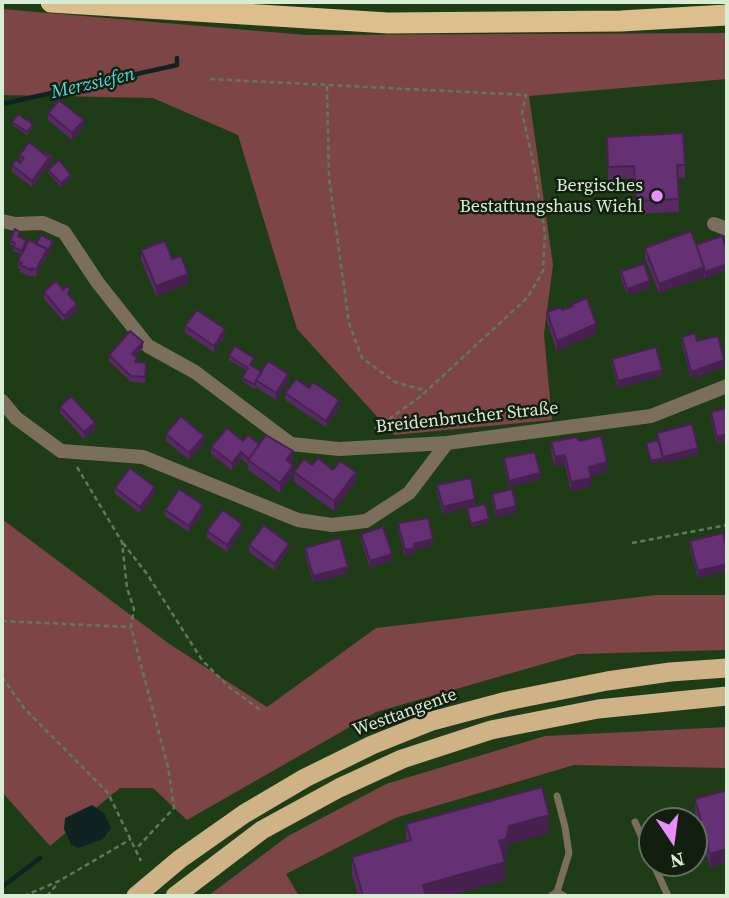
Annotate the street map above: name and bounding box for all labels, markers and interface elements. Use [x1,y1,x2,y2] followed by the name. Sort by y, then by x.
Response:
[49,63,137,105] water label: Merzsiefen
[459,175,643,218] place label: Bergisches Bestattungshaus Wiehl
[649,188,665,204] marker: Bergisches Bestattungshaus Wiehl
[375,398,559,438] street label: Breidenbrucher Straße
[350,684,460,742] street label: Westtangente
[638,807,708,877] north arrow
[668,846,687,875] text: N

